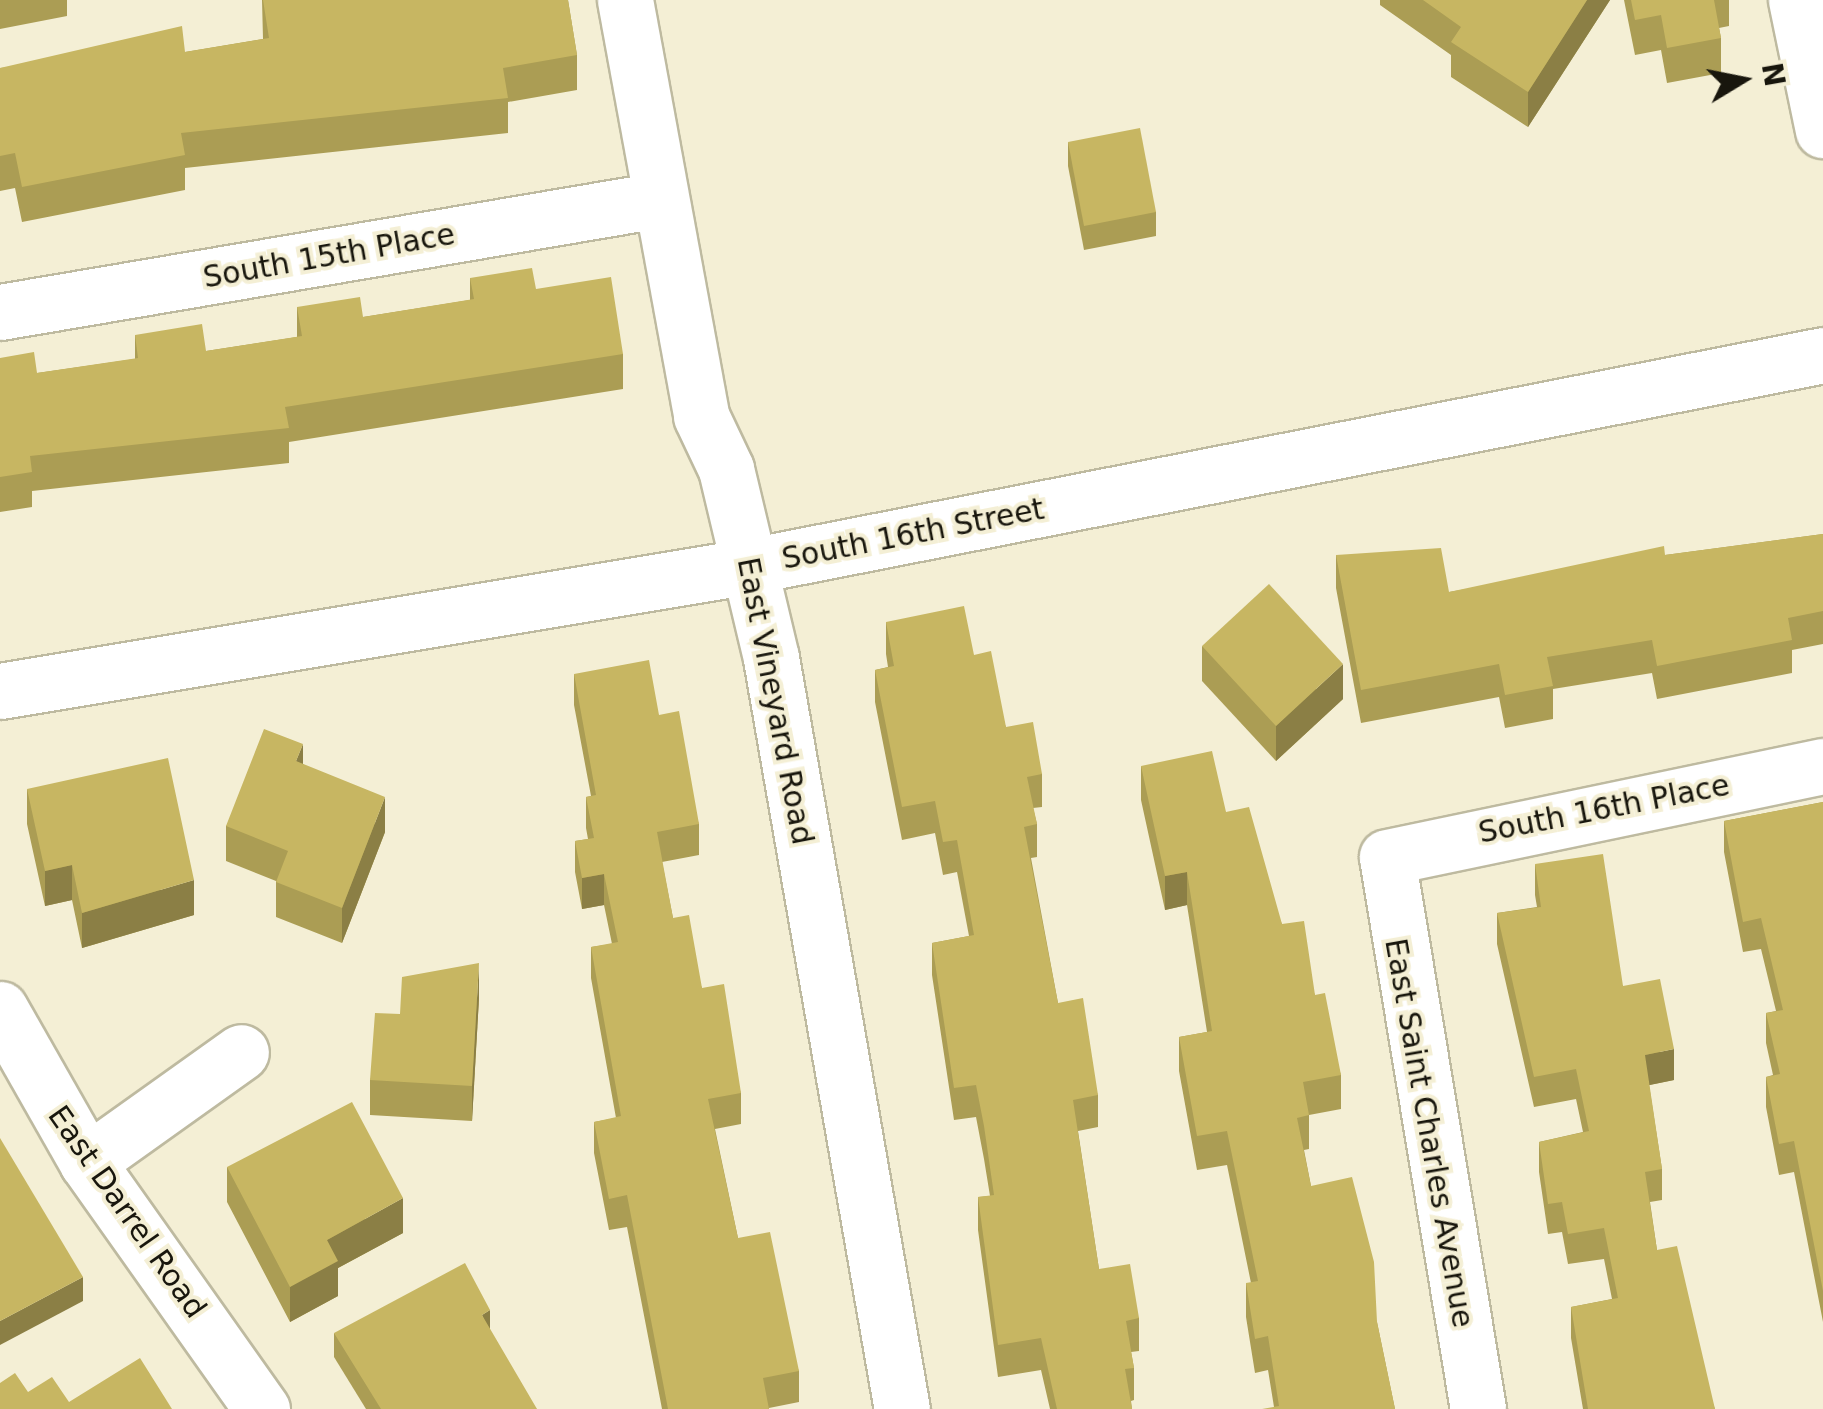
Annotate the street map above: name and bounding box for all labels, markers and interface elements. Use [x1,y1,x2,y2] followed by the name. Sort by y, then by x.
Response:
[1693,30,1793,130] north arrow
[1755,60,1791,89] text: N
[200,216,458,296] street label: South 15th Place
[779,491,1047,577] street label: South 16th Street
[729,554,821,848] street label: East Vineyard Road
[1475,767,1733,851] street label: South 16th Place
[1377,936,1481,1330] street label: East Saint Charles Avenue
[40,1099,214,1325] street label: East Darrel Road

